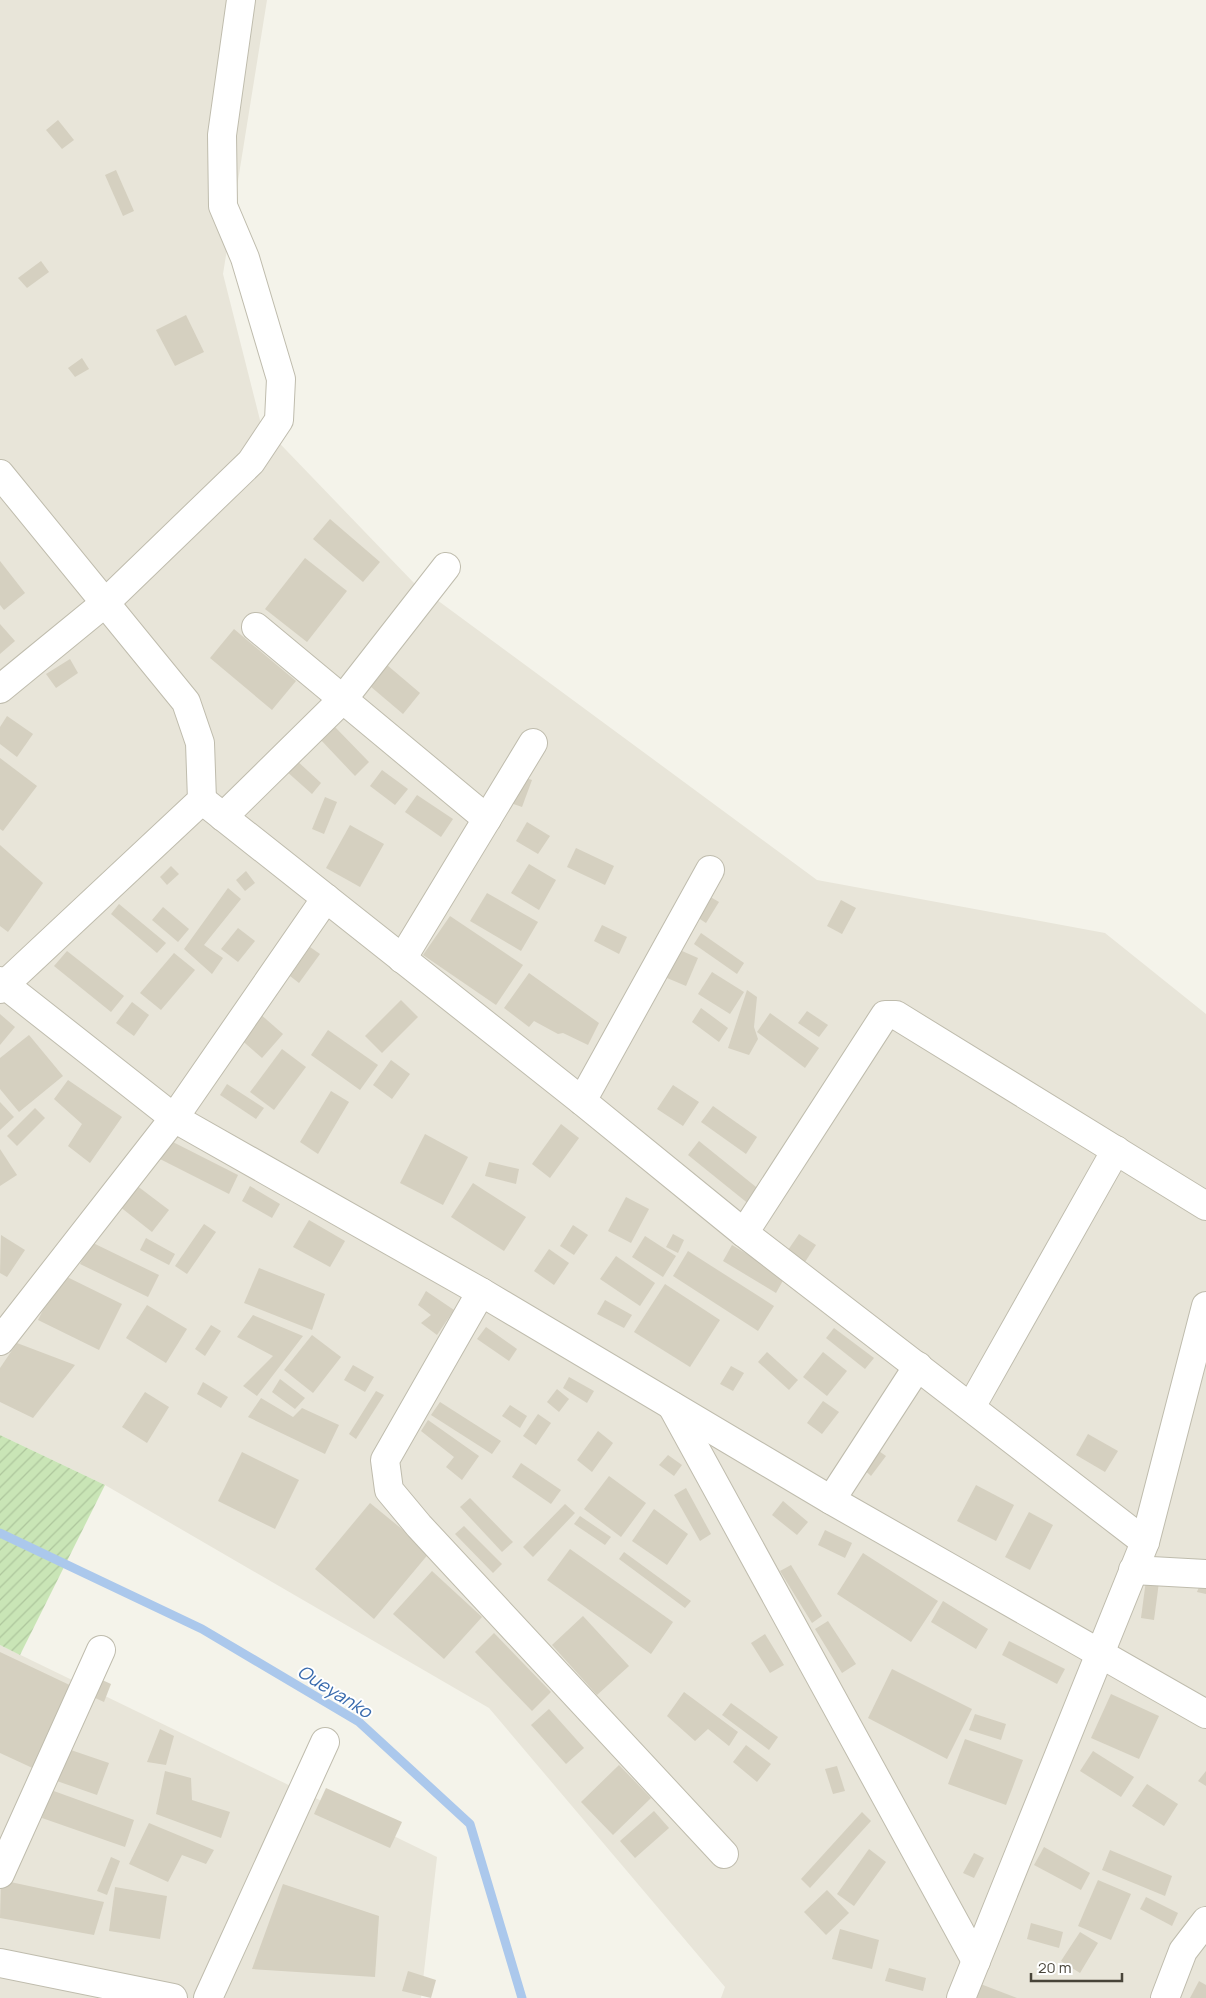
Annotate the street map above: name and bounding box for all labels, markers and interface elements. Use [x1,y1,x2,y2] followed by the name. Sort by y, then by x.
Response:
[293,1659,378,1724] water label: Oueyanko
[1031,1950,1122,1982] scale bar
[1038,1957,1071,1978] text: 20 m

